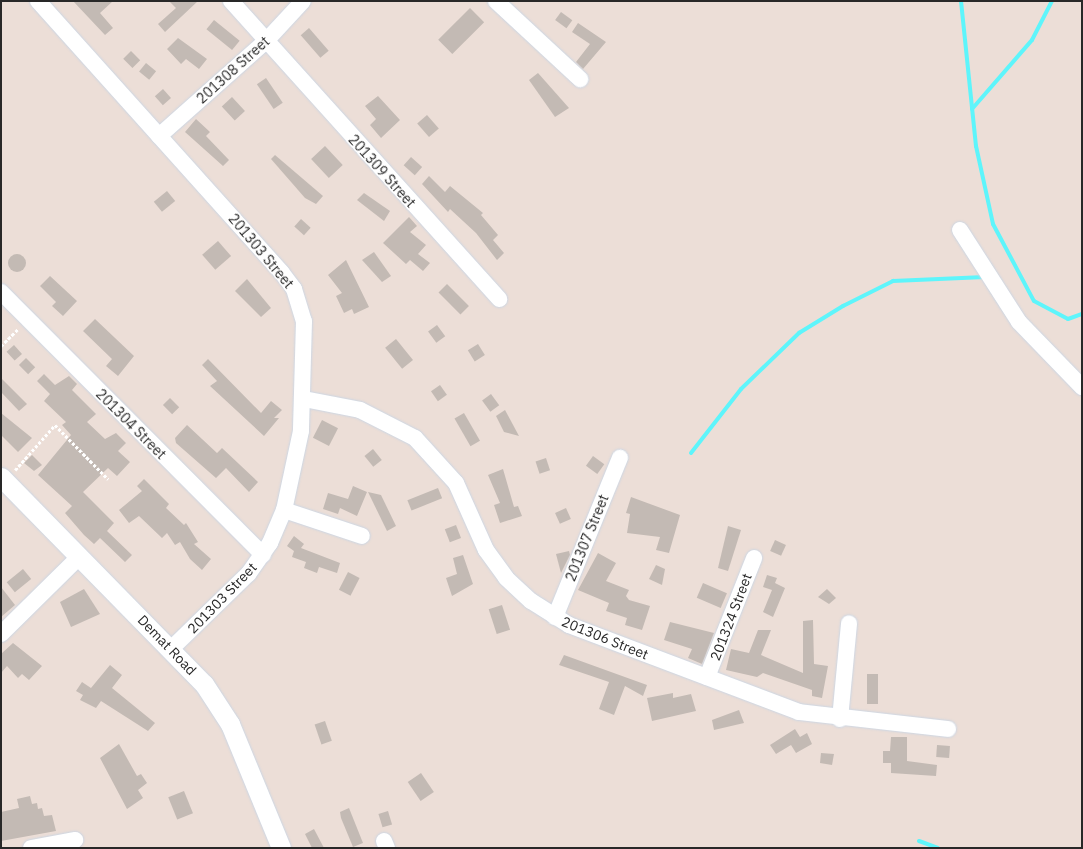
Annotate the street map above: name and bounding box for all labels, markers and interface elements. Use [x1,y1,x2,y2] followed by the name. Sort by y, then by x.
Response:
[193,33,273,107] street label: 201308 Street
[345,131,419,211] street label: 201309 Street
[225,210,297,292] street label: 201303 Street
[92,385,170,463] street label: 201304 Street
[562,492,612,584] street label: 201307 Street
[184,559,260,637] street label: 201303 Street
[707,571,755,663] street label: 201324 Street
[134,611,200,679] street label: Demat Road
[559,613,651,663] street label: 201306 Street

